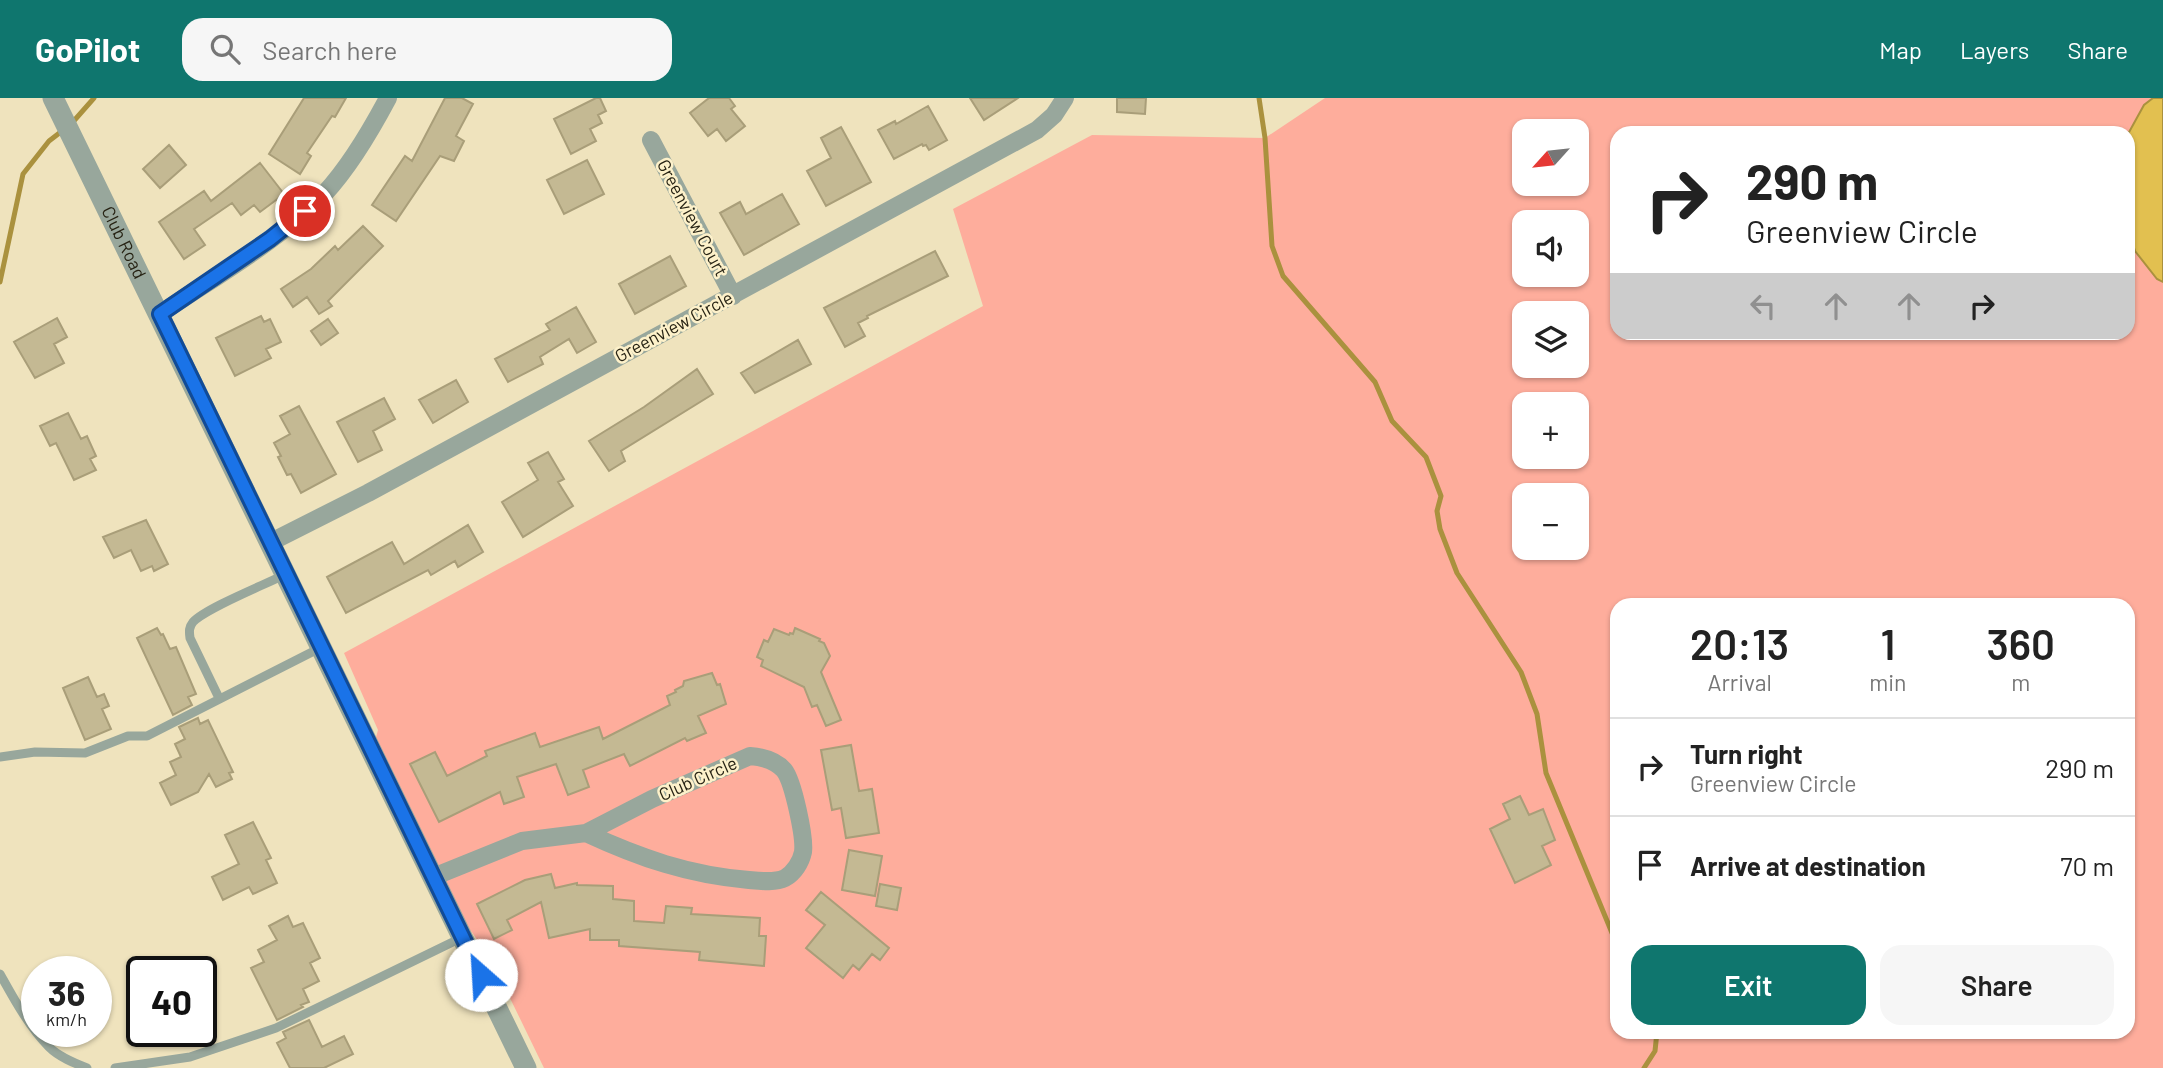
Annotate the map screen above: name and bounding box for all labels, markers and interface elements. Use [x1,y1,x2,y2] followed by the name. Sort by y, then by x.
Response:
[182,18,672,81] search box
[35,29,140,69] text: GoPilot
[206,30,244,68] icon: search
[262,34,397,65] text: Search here
[1879,35,1922,64] text: Map
[1960,35,2029,64] text: Layers
[2067,35,2128,64] text: Share
[1512,119,1589,196] north arrow
[1512,119,1589,560] map controls
[1746,151,1878,210] text: 290 m
[1631,154,1722,245] icon: right
[653,155,733,280] street label: Greenview Court
[275,181,335,241] pin
[286,192,324,230] icon: arrive
[97,202,151,282] street label: Club Road
[1512,210,1589,287] button: sound
[1746,211,1978,249] text: Greenview Circle
[611,286,736,366] street label: Greenview Circle
[1744,287,1782,325] icon: left
[1817,287,1855,325] icon: ahead
[1890,287,1928,325] icon: ahead
[1963,287,2001,325] icon: right
[1512,301,1589,378] button: layers
[1512,392,1589,469] button: +
[1512,483,1589,560] button: −
[1690,618,1789,668] text: 20:13
[1880,618,1895,668] text: 1
[1987,618,2055,668] text: 360
[1707,668,1772,696] text: Arrival
[1869,668,1906,696] text: min
[2011,668,2030,696] text: m
[1690,738,1803,769] text: Turn right
[1631,748,1669,786] icon: right
[655,751,740,805] street label: Club Circle
[2045,752,2114,783] text: 290 m
[1690,769,1857,797] text: Greenview Circle
[1631,846,1669,884] icon: arrive
[1690,850,1926,881] text: Arrive at destination
[2060,850,2114,881] text: 70 m
[444,938,518,1012] position arrow
[1631,945,1866,1025] button: Exit
[1880,945,2114,1025] button: Share
[126,956,217,1047] speed limit sign: 40
[48,971,85,1013] text: 36
[46,1008,87,1030] text: km/h

